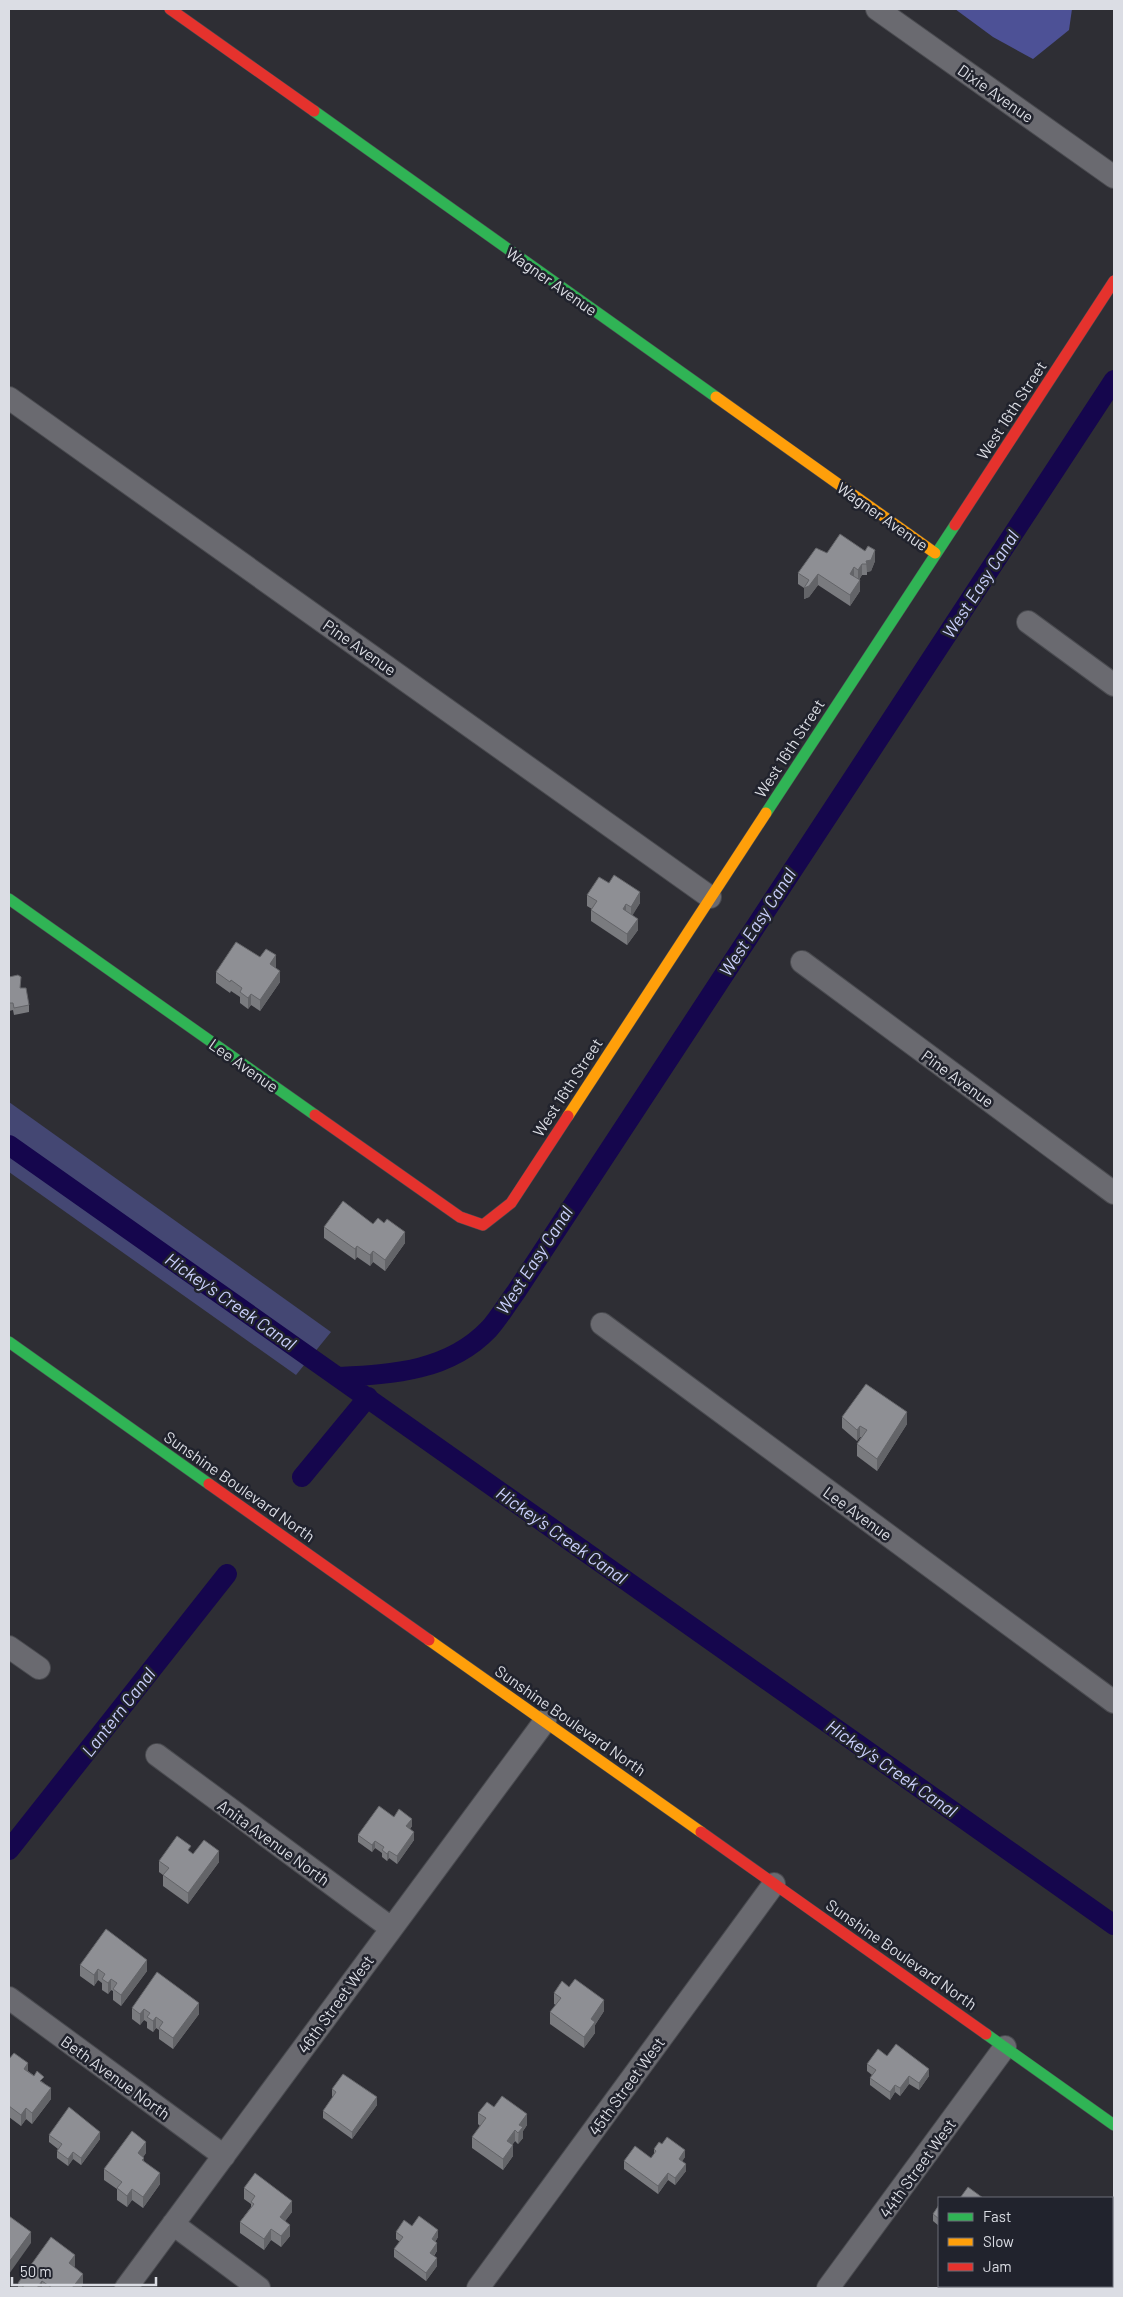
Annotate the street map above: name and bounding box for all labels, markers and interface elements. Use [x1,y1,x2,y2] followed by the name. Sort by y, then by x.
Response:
[954,60,1038,126] street label: Dixie Avenue
[503,243,601,319] street label: Wagner Avenue
[972,357,1050,463] street label: West 16th Street
[834,478,932,554] street label: Wagner Avenue
[937,526,1023,642] water label: West Easy Canal
[320,615,400,679] street label: Pine Avenue
[750,695,828,801] street label: West 16th Street
[714,864,800,980] water label: West Easy Canal
[206,1034,282,1096] street label: Lee Avenue
[528,1034,606,1140] street label: West 16th Street
[918,1045,998,1111] street label: Pine Avenue
[491,1202,577,1318] water label: West Easy Canal
[161,1248,301,1354] water label: Hickey's Creek Canal
[161,1427,319,1545] street label: Sunshine Boulevard North
[492,1482,632,1588] water label: Hickey's Creek Canal
[820,1482,896,1544] street label: Lee Avenue
[492,1661,650,1779] street label: Sunshine Boulevard North
[77,1663,159,1761] water label: Lantern Canal
[822,1715,962,1821] water label: Hickey's Creek Canal
[214,1795,334,1889] street label: Anita Avenue North
[823,1895,981,2013] street label: Sunshine Boulevard North
[293,1951,377,2057] street label: 46th Street West
[58,2031,174,2123] street label: Beth Avenue North
[584,2033,668,2139] street label: 45th Street West
[875,2115,959,2221] street label: 44th Street West
[938,2197,1113,2287] legend
[983,2207,1011,2225] text: Fast
[983,2232,1014,2250] text: Slow
[12,2254,156,2286] scale bar
[983,2257,1012,2275] text: Jam
[20,2262,52,2280] text: 50 m

